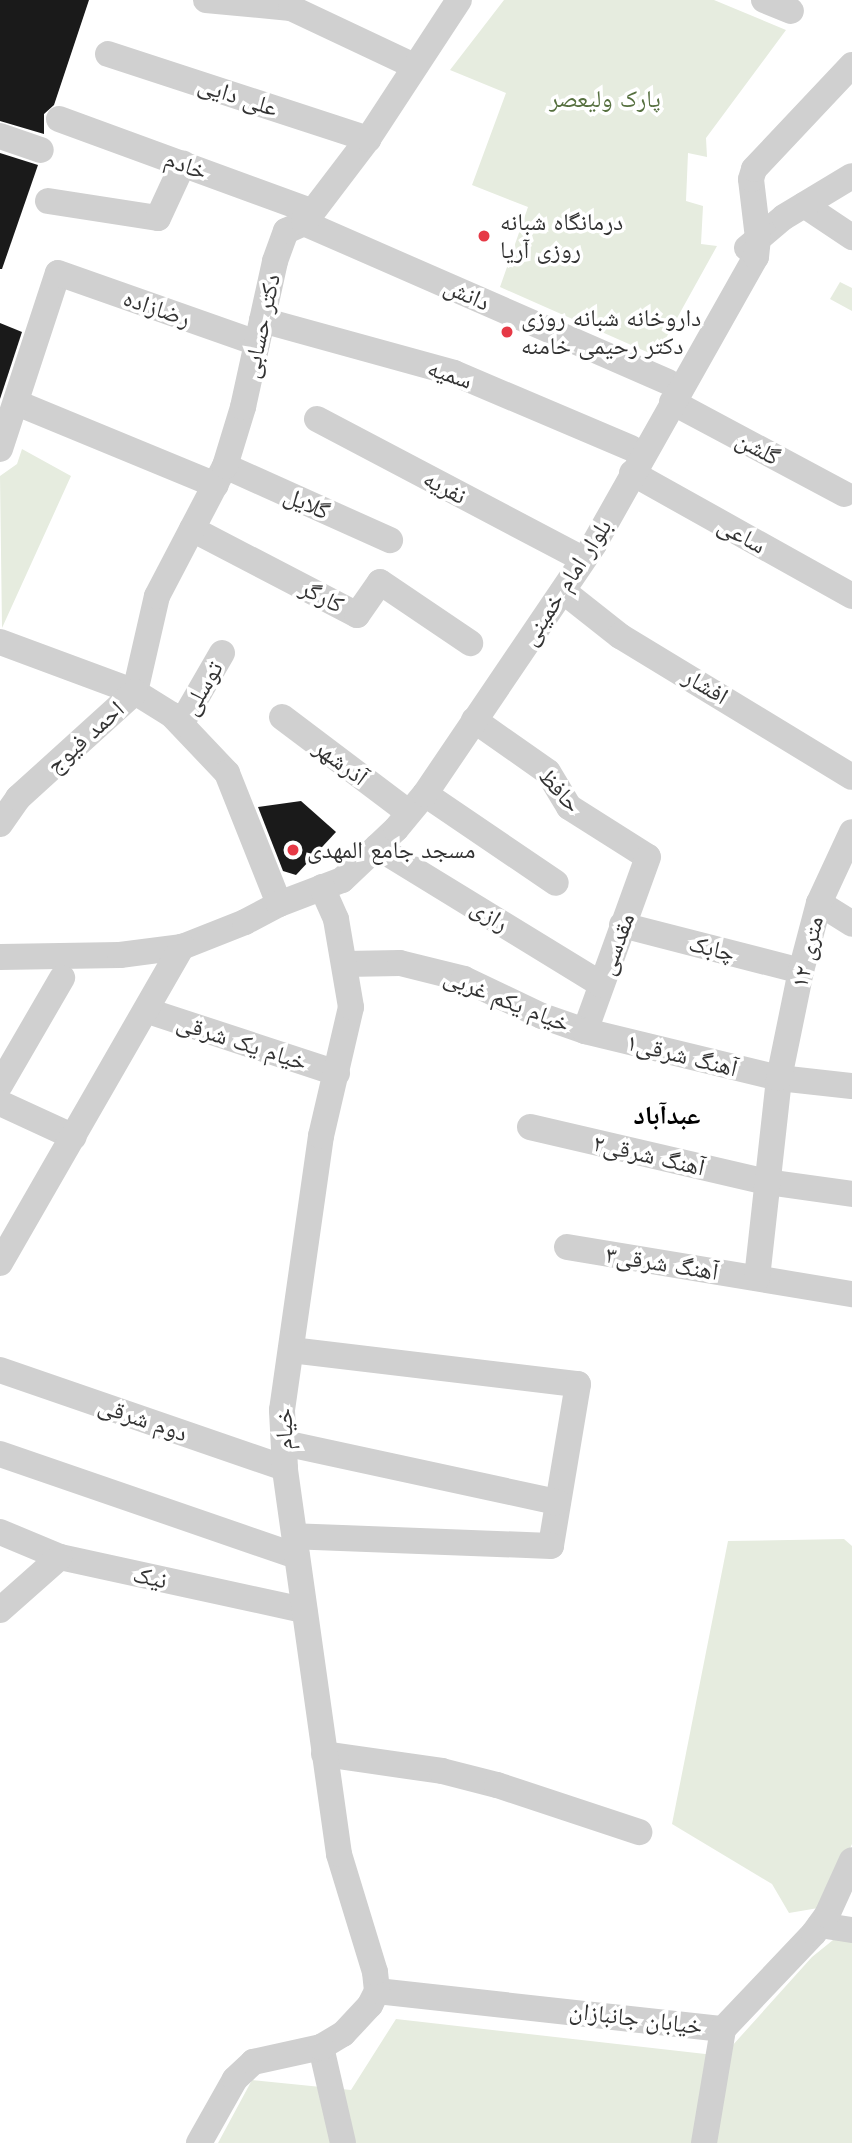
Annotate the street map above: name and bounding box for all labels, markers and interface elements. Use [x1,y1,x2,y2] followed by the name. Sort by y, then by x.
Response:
[195,70,281,122] street label: علی دایی
[549,85,661,113] park label: پارک ولیعصر
[161,144,211,186] street label: خادم
[500,208,623,264] place label: درمانگاه شبانه روزی آریا
[474,226,494,246] marker: درمانگاه شبانه روزی آریا
[236,271,286,381] street label: دکتر حسابی
[440,271,494,317] street label: دانش
[120,283,194,333] street label: رضازاده
[521,304,701,360] place label: داروخانه شبانه روزی دکتر رحیمی خامنه
[499,324,515,340] marker: داروخانه شبانه روزی دکتر رحیمی خامنه
[424,353,476,395] street label: سمیه
[731,425,785,471] street label: گلشن
[419,464,471,510] street label: نفریه
[280,480,334,526] street label: گلایل
[713,510,771,560] street label: ساعی
[514,513,618,651] street label: بلوار امام خمینی
[295,573,349,619] street label: کارگر
[175,656,229,720] street label: توسلی
[678,662,734,710] street label: افشار
[40,695,130,779] street label: احمد فیوج
[309,733,373,791] street label: آذرشهر
[533,762,587,818] street label: حافظ
[307,836,475,864] place label: مسجد جامع المهدی
[285,842,301,858] marker: مسجد جامع المهدی
[466,892,514,938] street label: رازی
[592,909,640,979] street label: مقدسی
[785,913,829,991] street label: ۱۲ متری
[686,928,738,968] street label: چابک
[440,962,574,1038] street label: خیام یکم غربی
[173,1007,311,1077] street label: خیام یک شرقی
[623,1027,741,1083] street label: آهنگ شرقی۱
[634,1100,700,1132] district label: عبدآباد
[590,1128,708,1182] street label: آهنگ شرقی۲
[604,1240,720,1286] street label: آهنگ شرقی۳
[95,1390,191,1448] street label: دوم شرقی
[269,1408,299,1450] street label: خیام
[130,1559,170,1595] street label: نیک
[568,1996,704,2040] street label: خیابان جانبازان

